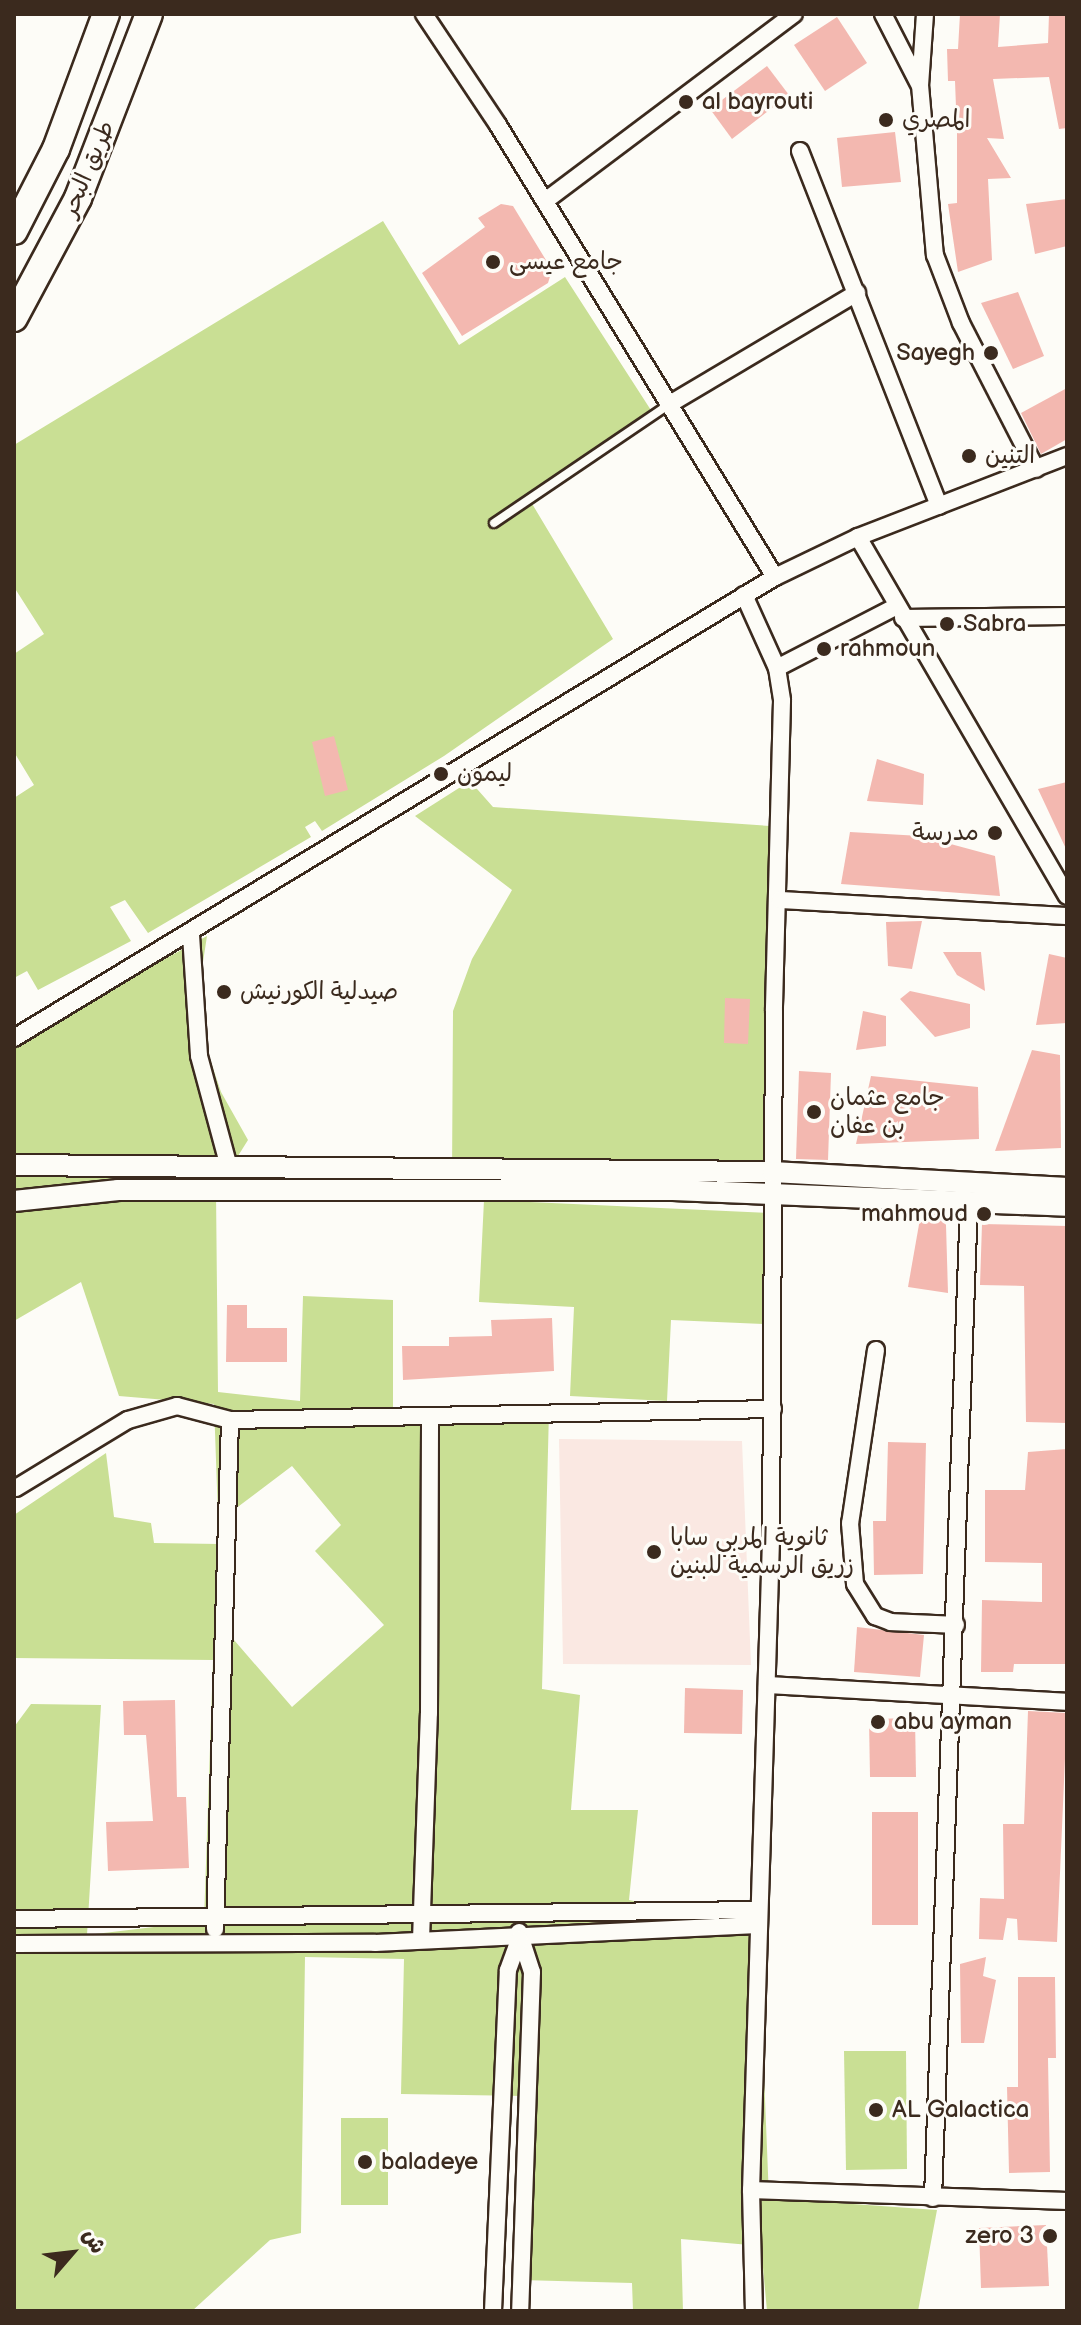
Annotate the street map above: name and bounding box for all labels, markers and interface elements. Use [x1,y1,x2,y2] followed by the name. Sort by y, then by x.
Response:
[702,88,813,116] place label: al bayrouti
[677,93,695,111] marker: al bayrouti
[902,106,970,134] place label: المصري
[877,111,895,129] marker: المصري
[55,117,121,221] street label: طريق البحر
[509,248,623,276] place label: جامع عيسى
[484,253,502,271] marker: جامع عيسى
[896,339,975,367] place label: Sayegh
[982,344,1000,362] marker: Sayegh
[985,442,1035,470] place label: التنين
[960,447,978,465] marker: التنين
[963,610,1026,638] place label: Sabra
[938,615,956,633] marker: Sabra
[840,635,935,663] place label: rahmoun
[815,640,833,658] marker: rahmoun
[457,760,512,788] place label: ليمون
[432,765,450,783] marker: ليمون
[912,819,979,847] place label: مدرسة
[986,824,1004,842] marker: مدرسة
[240,978,398,1006] place label: صيدلية الكورنيش
[215,983,233,1001] marker: صيدلية الكورنيش
[830,1084,945,1140] place label: جامع عثمان بن عفان
[805,1103,823,1121] marker: جامع عثمان بن عفان
[861,1200,968,1228] place label: mahmoud
[975,1205,993,1223] marker: mahmoud
[670,1524,854,1580] place label: ثانوية المربي سابا زريق الرسمية للبنين
[645,1543,663,1561] marker: ثانوية المربي سابا زريق الرسمية للبنين
[894,1708,1012,1736] place label: abu ayman
[869,1713,887,1731] marker: abu ayman
[892,2096,1029,2124] place label: AL Galactica
[867,2101,885,2119] marker: AL Galactica
[381,2148,478,2176] place label: baladeye
[356,2153,374,2171] marker: baladeye
[32,2213,112,2293] north arrow
[966,2222,1034,2250] place label: zero 3
[76,2224,111,2259] text: ش
[1041,2227,1059,2245] marker: zero 3

